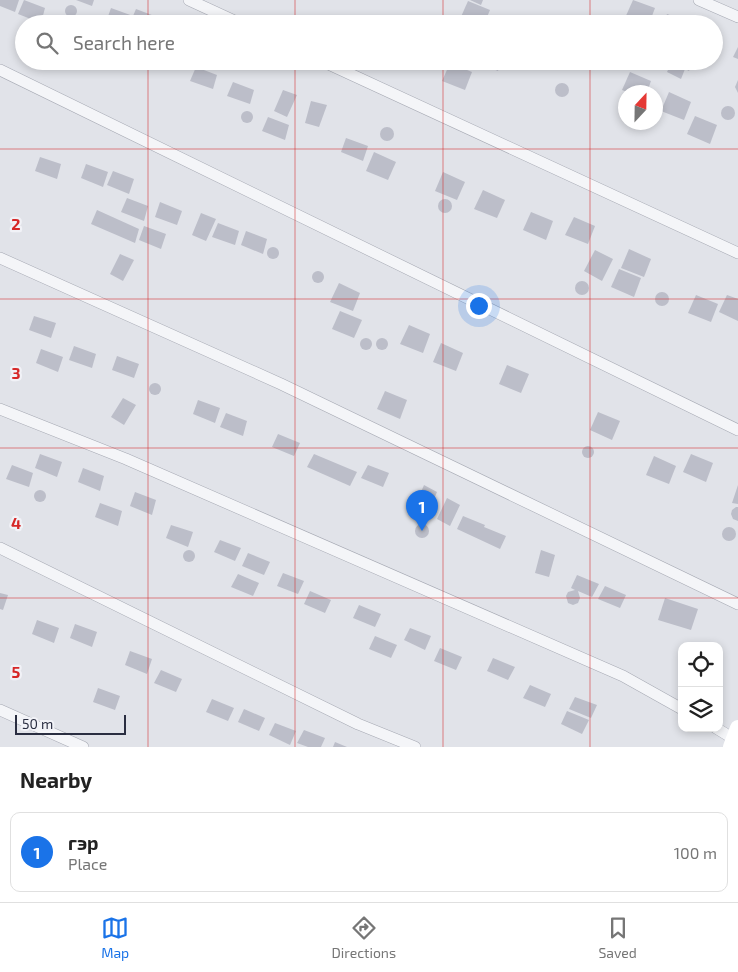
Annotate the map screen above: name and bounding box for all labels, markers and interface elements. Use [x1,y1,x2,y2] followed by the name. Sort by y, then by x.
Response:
[15,15,723,70] search box
[33,29,61,57] icon: search
[73,31,175,54] text: Search here
[618,85,663,130] north arrow
[11,214,21,233] text: 2
[466,293,492,319] your location
[11,363,21,382] text: 3
[406,490,438,531] pin: 1
[11,513,21,532] text: 4
[678,642,723,732] map controls
[678,642,723,687] button: locate
[12,662,21,681] text: 5
[678,687,723,732] button: layers
[15,712,126,735] scale bar
[22,715,53,732] text: 50 m
[20,767,92,792] text: Nearby
[68,831,99,854] text: гэр
[34,843,40,862] text: 1
[674,843,717,862] text: 100 m
[68,854,107,873] text: Place
[101,914,129,961] tab: Map
[332,914,396,961] tab: Directions
[598,914,637,961] tab: Saved

